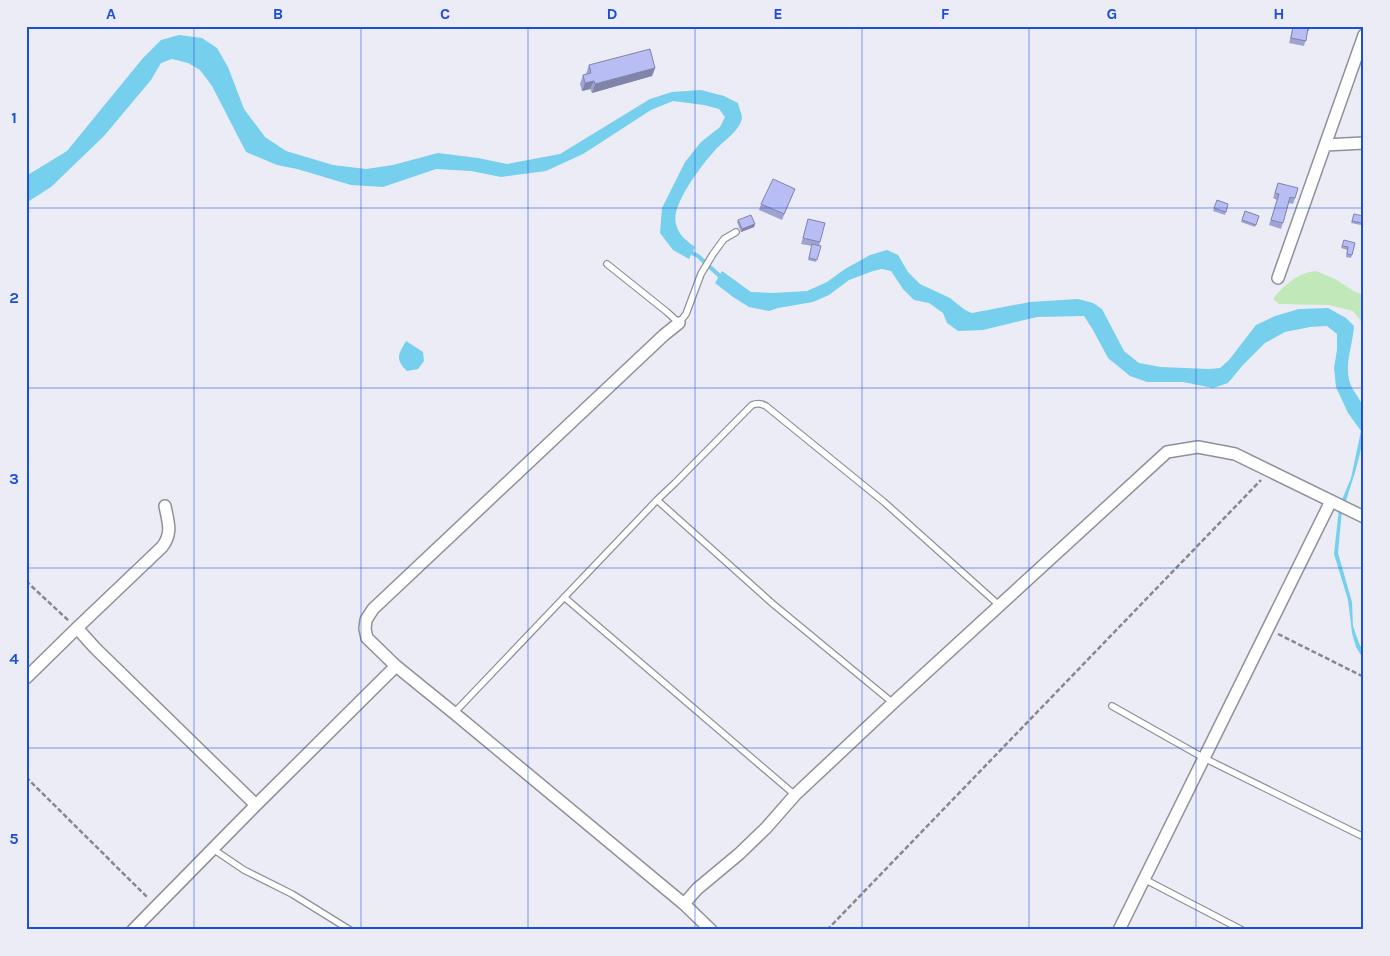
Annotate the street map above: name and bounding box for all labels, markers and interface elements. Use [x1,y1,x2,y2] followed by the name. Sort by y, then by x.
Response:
[106,4,116,23] text: A
[273,4,283,23] text: B
[440,4,450,23] text: C
[607,4,618,23] text: D
[773,4,783,23] text: E
[941,4,950,23] text: F
[1107,4,1117,23] text: G
[1273,4,1285,23] text: H
[11,108,17,127] text: 1
[9,288,19,307] text: 2
[9,469,19,488] text: 3
[9,649,19,668] text: 4
[9,829,19,848] text: 5

